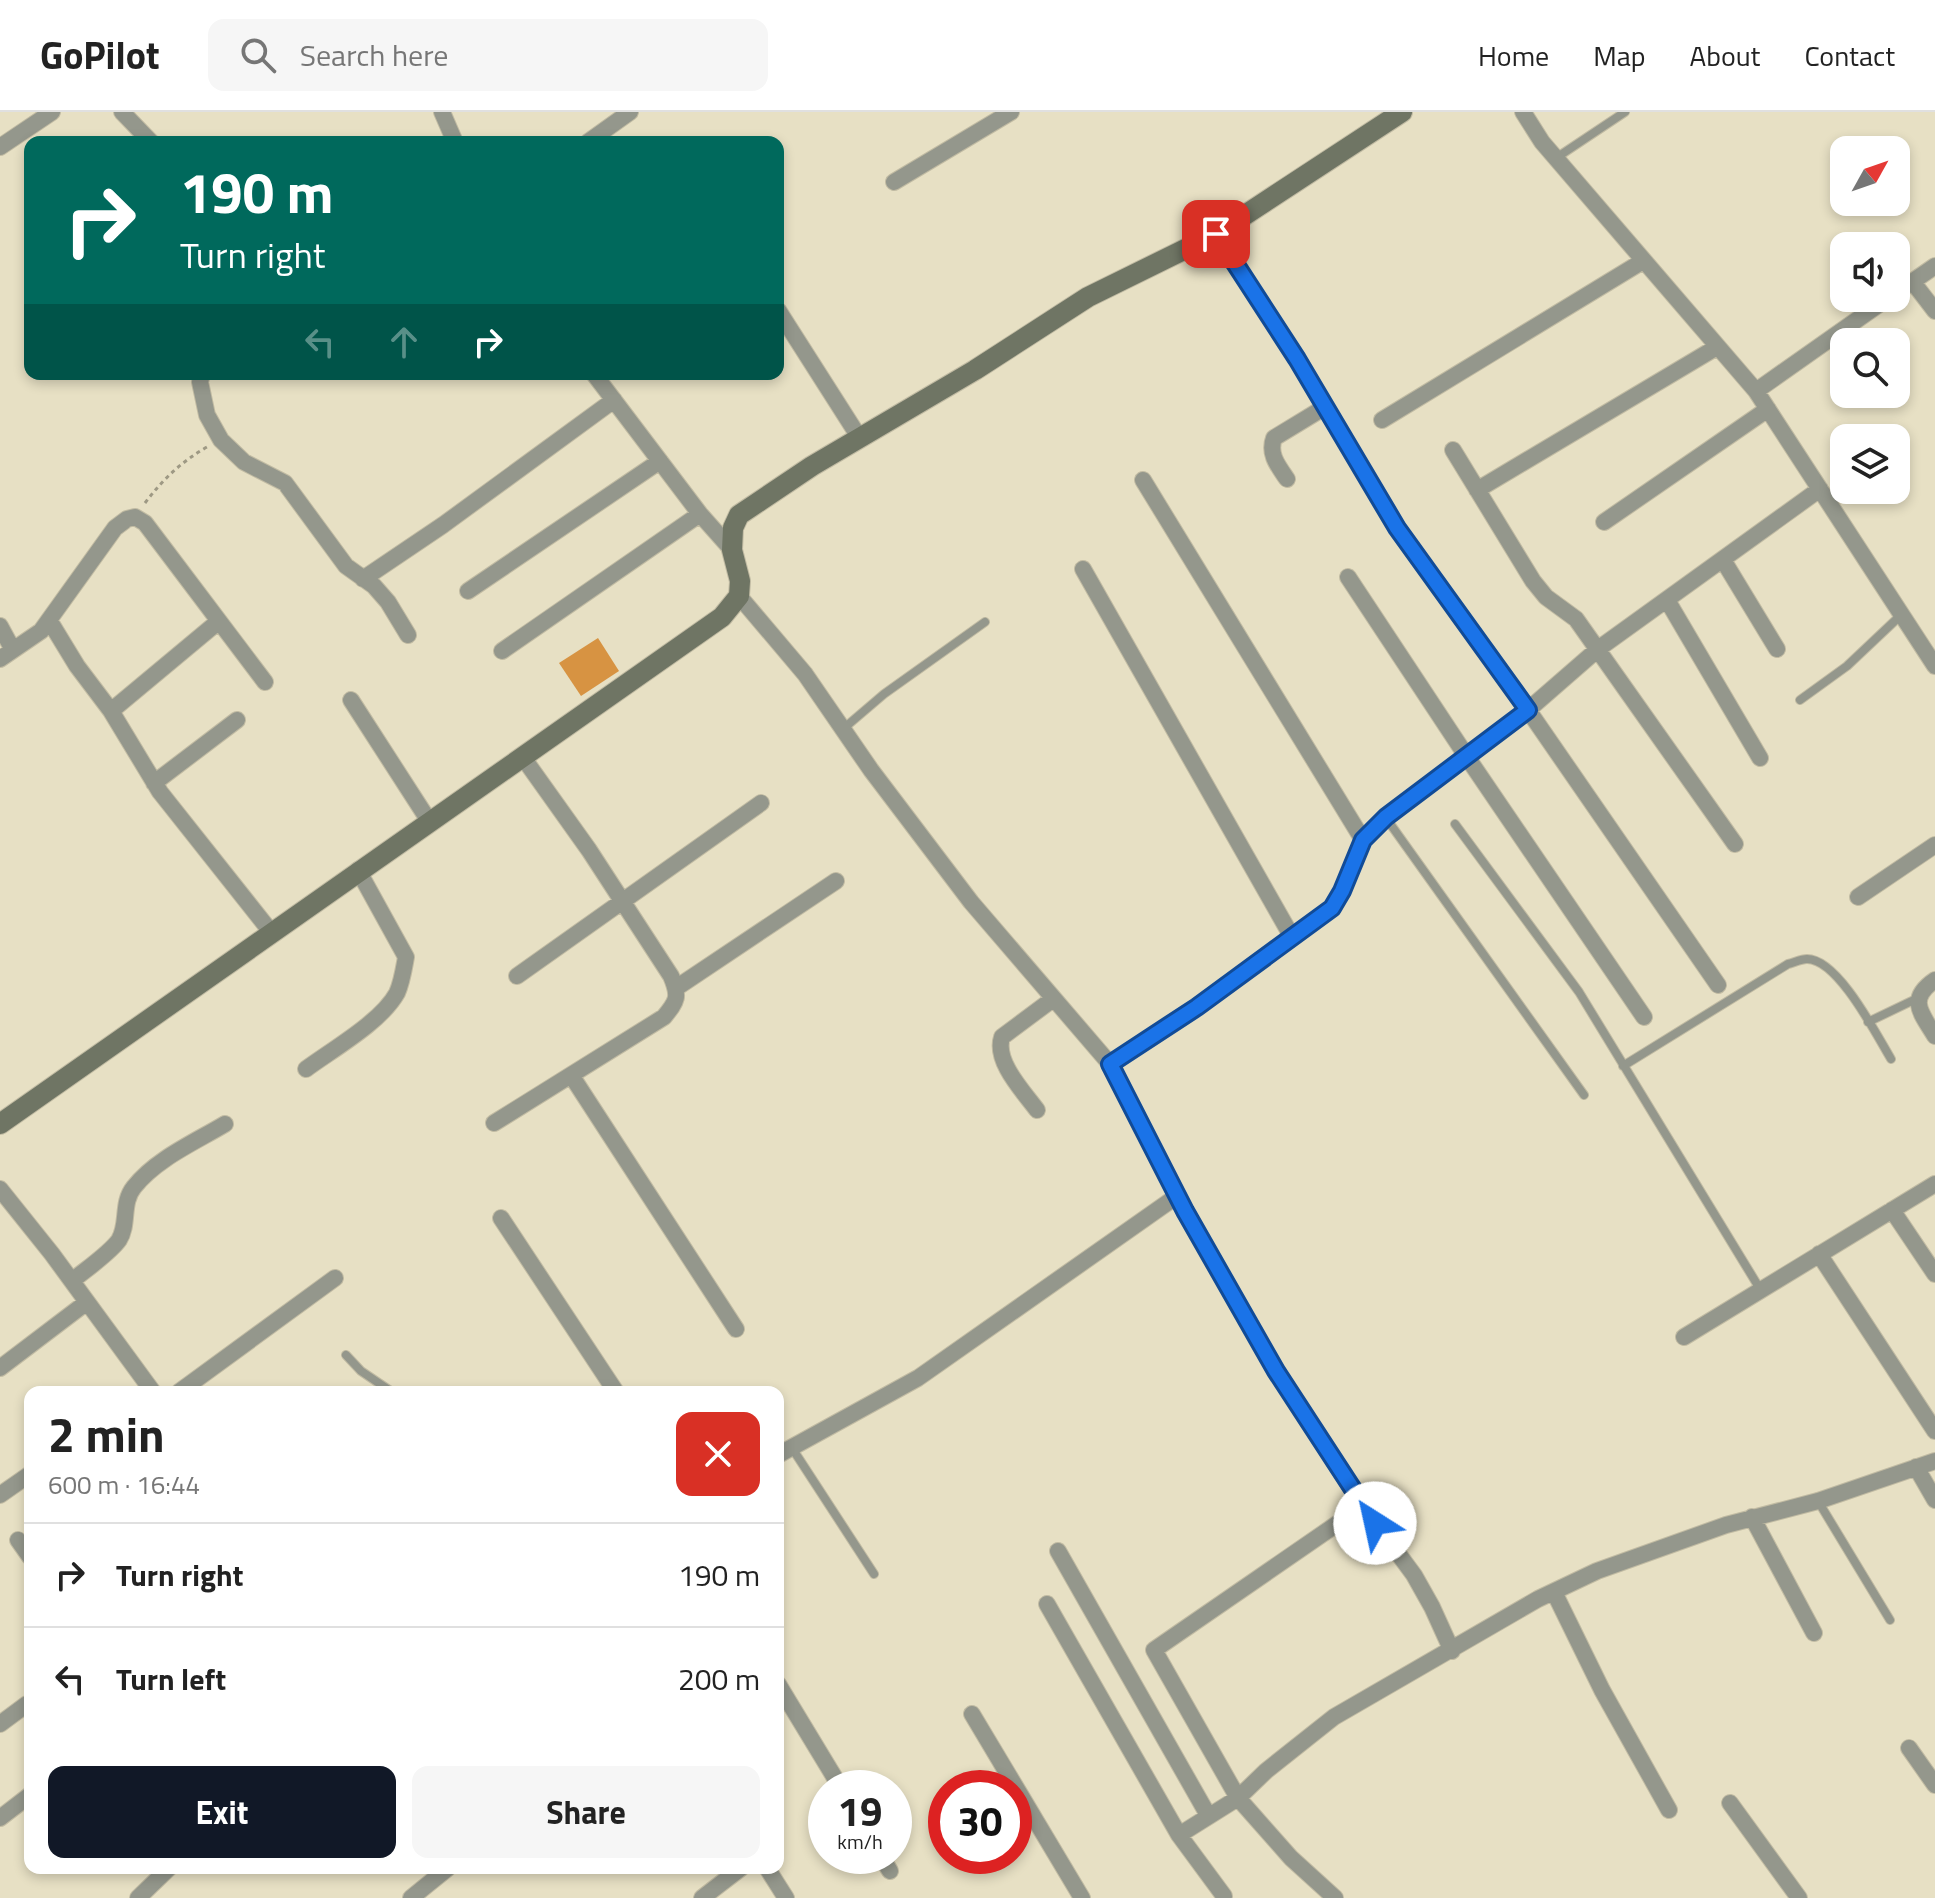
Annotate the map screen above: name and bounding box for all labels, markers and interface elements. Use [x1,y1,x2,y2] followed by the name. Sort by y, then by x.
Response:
[208,19,768,91] search box
[40,26,160,84] text: GoPilot
[300,32,449,78] text: Search here
[236,33,280,77] icon: search
[1478,34,1549,77] text: Home
[1593,34,1646,77] text: Map
[1690,34,1760,77] text: About
[1804,34,1895,77] text: Contact
[1830,136,1910,216] north arrow
[1830,136,1910,504] map controls
[180,150,333,235] text: 190 m
[48,168,152,272] icon: right
[1182,200,1250,268] pin
[1194,212,1238,256] icon: arrive
[180,227,325,282] text: Turn right
[1830,232,1910,312] button: sound
[298,320,342,364] icon: left
[382,320,426,364] icon: ahead
[466,320,510,364] icon: right
[1830,328,1910,408] button: search
[1830,424,1910,504] button: layers
[48,1398,165,1471] text: 2 min
[676,1412,760,1496] button: close
[48,1465,200,1504] text: 600 m · 16:44
[1333,1481,1417,1565] position arrow
[116,1552,244,1598] text: Turn right
[678,1552,760,1598] text: 190 m
[48,1553,92,1597] icon: right
[116,1656,226,1702] text: Turn left
[678,1656,760,1702] text: 200 m
[48,1657,92,1701] icon: left
[48,1766,396,1858] button: Exit
[412,1766,760,1858] button: Share
[928,1770,1032,1874] speed limit sign: 30
[838,1781,882,1842] text: 19
[837,1826,883,1857] text: km/h

